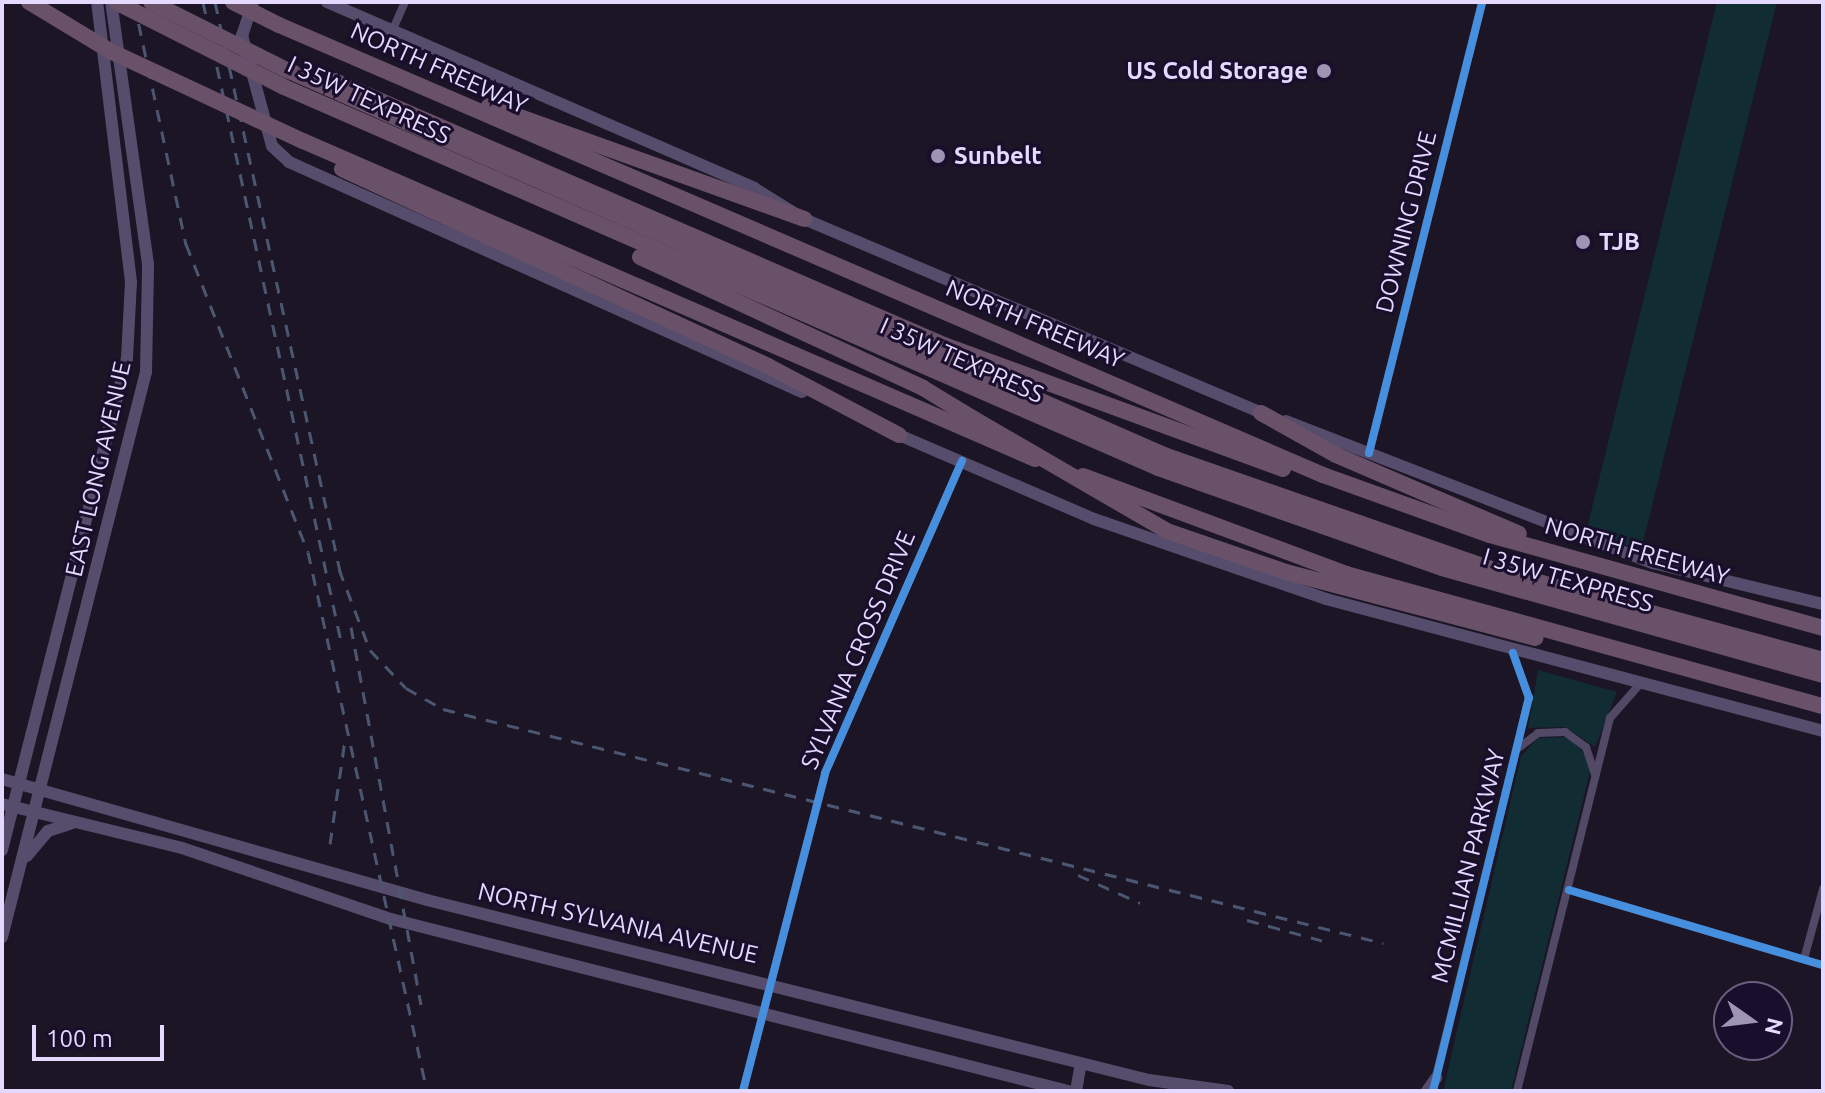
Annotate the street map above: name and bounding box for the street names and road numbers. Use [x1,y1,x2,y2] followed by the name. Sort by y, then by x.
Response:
[346,16,532,120] street label: NORTH FREEWAY
[283,50,455,150] street label: I 35W TEXPRESS
[1369,128,1443,316] street label: DOWNING DRIVE
[942,274,1128,374] street label: NORTH FREEWAY
[876,311,1048,409] street label: I 35W TEXPRESS
[59,359,137,579] street label: EAST LONG AVENUE
[1541,511,1733,591] street label: NORTH FREEWAY
[795,526,921,774] street label: SYLVANIA CROSS DRIVE
[1479,542,1657,618] street label: I 35W TEXPRESS
[1425,746,1511,986] street label: MCMILLIAN PARKWAY
[475,877,761,969] street label: NORTH SYLVANIA AVENUE

